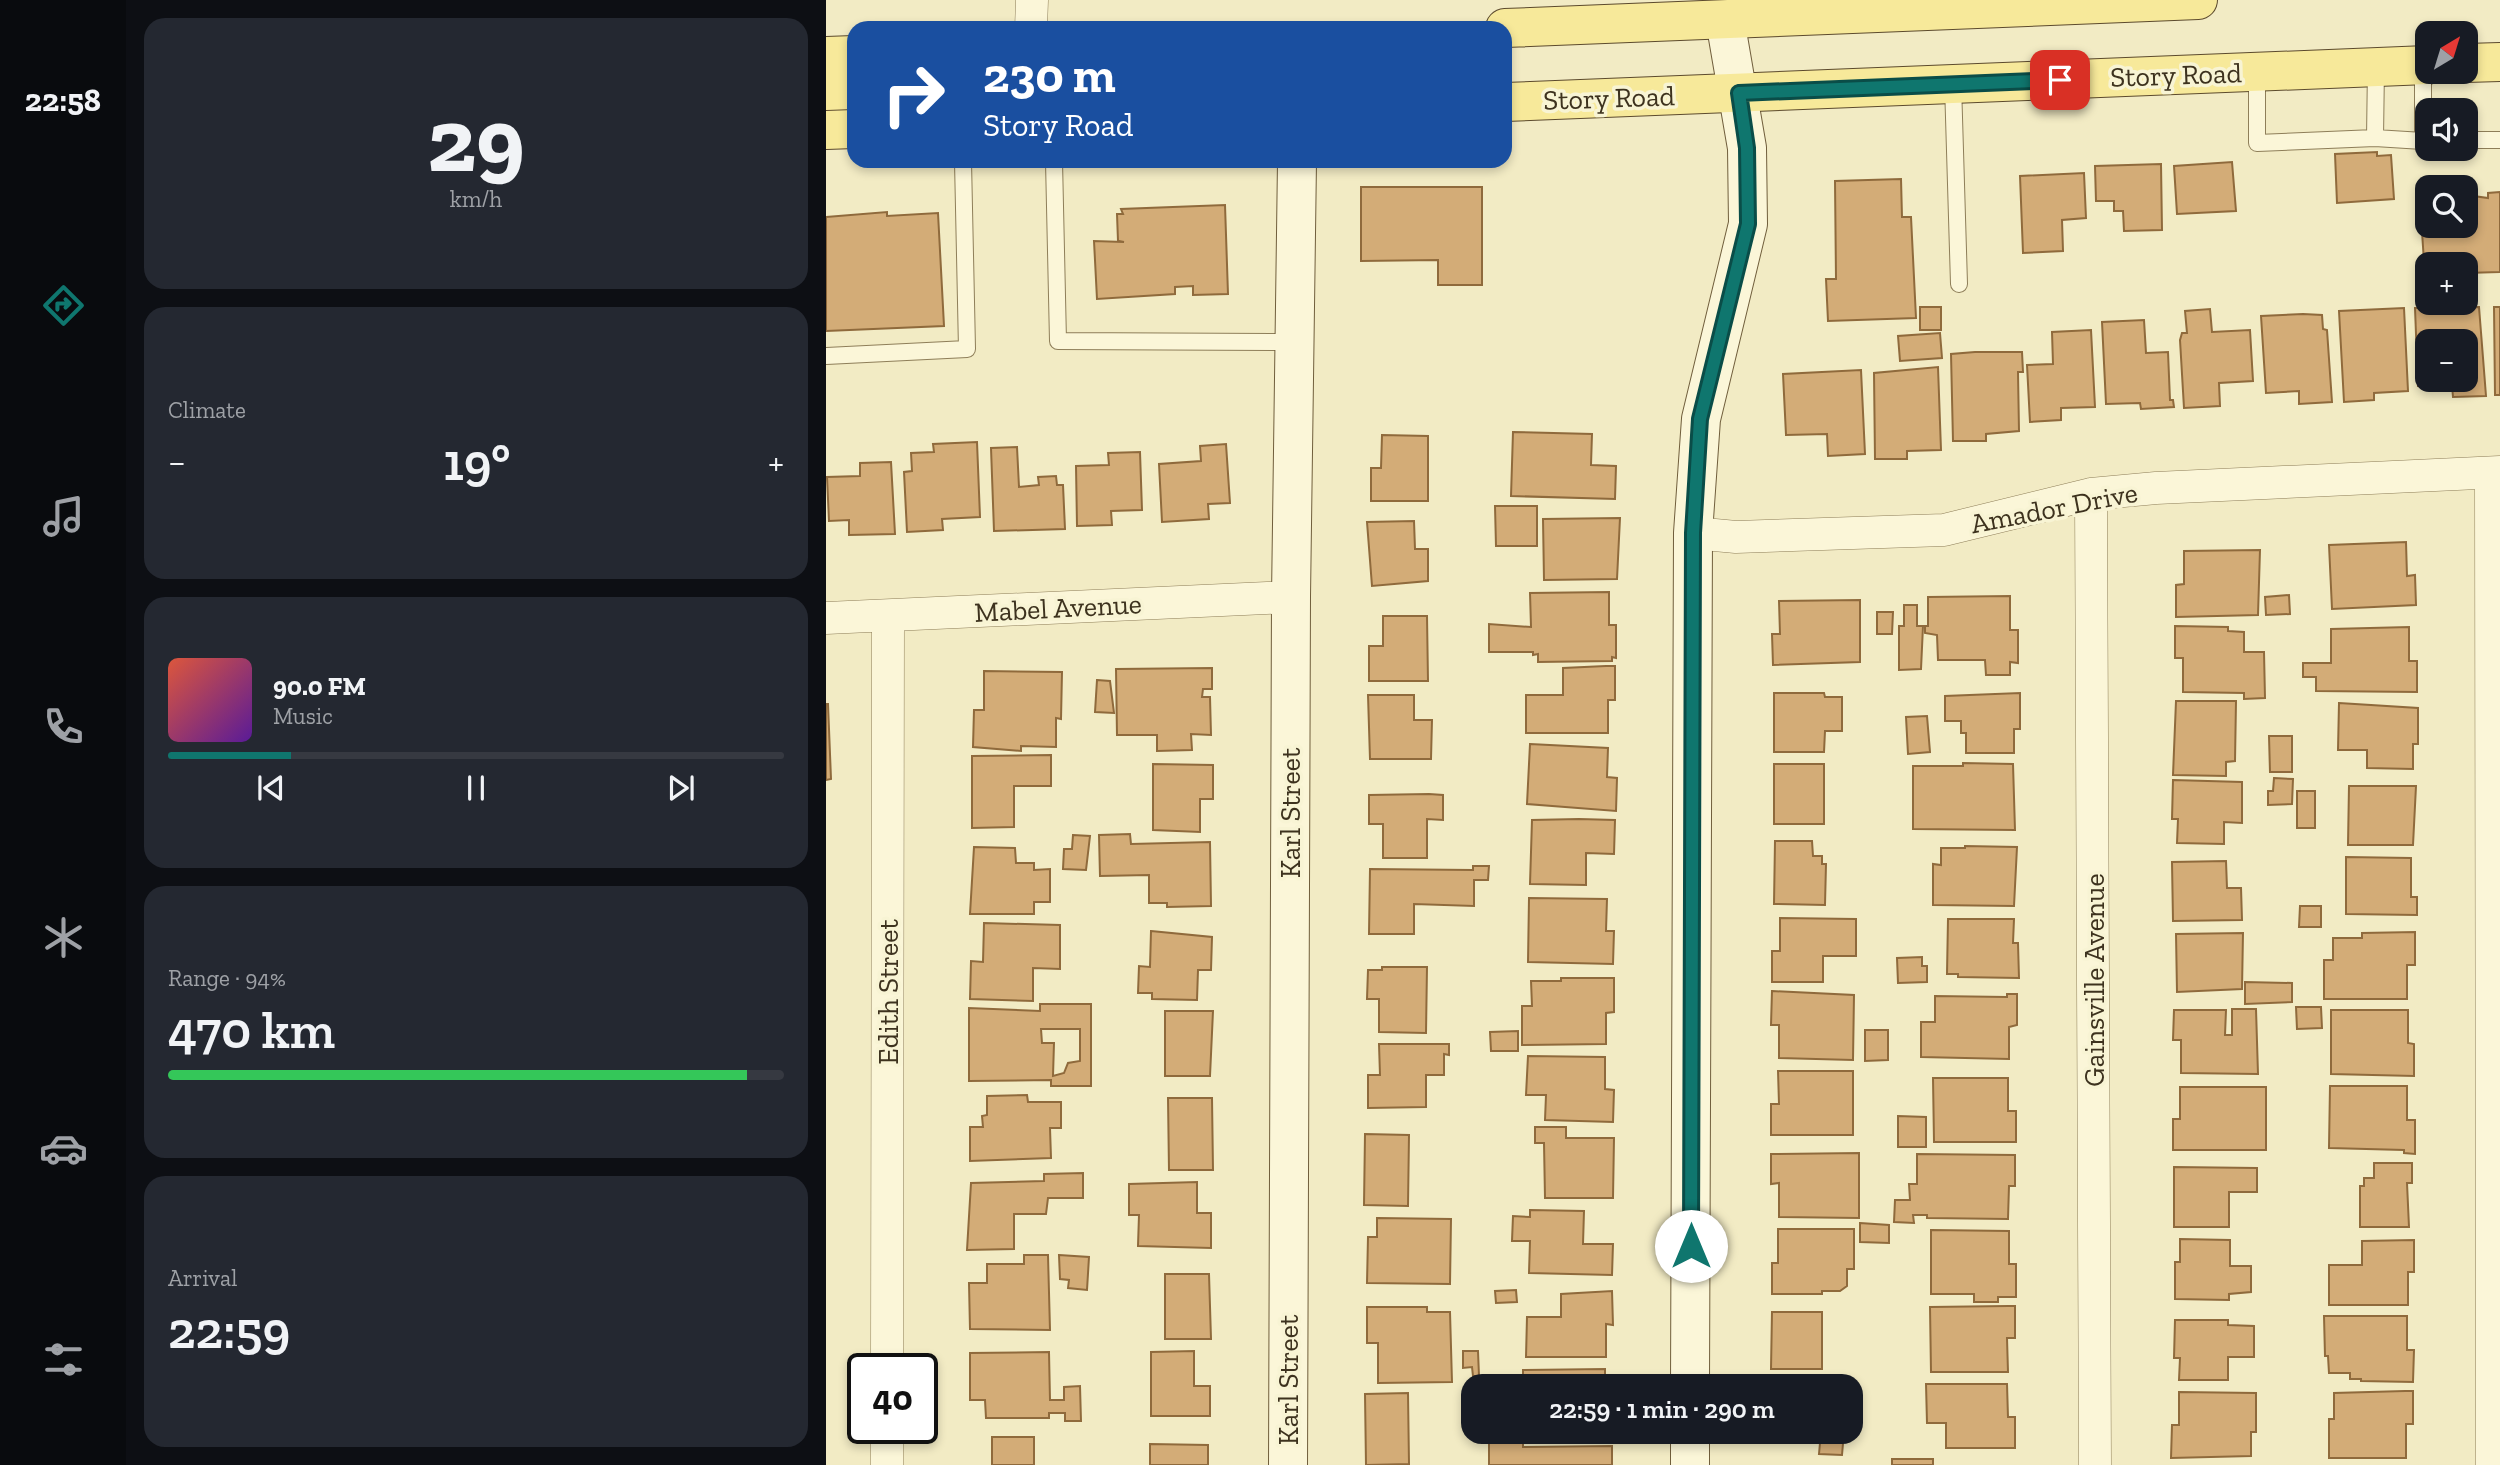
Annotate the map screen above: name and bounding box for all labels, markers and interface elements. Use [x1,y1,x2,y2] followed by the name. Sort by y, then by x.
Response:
[2415,21,2478,84] north arrow
[2415,21,2478,392] map controls
[983,46,1116,105] text: 230 m
[868,49,959,140] icon: right
[2030,50,2090,110] pin
[2110,56,2242,94] street label: Story Road
[2041,61,2079,99] icon: arrive
[1543,79,1675,117] street label: Story Road
[25,81,101,119] text: 22:58
[427,85,525,194] text: 29
[2415,98,2478,161] button: sound
[983,106,1133,144] text: Story Road
[2415,175,2478,238] button: search
[450,185,502,213] text: km/h
[2415,252,2478,315] button: +
[39,281,88,330] icon: directions
[2415,329,2478,392] button: −
[168,396,246,424] text: Climate
[443,431,511,493] text: 19°
[168,439,186,485] text: −
[768,439,784,485] text: +
[1968,476,2140,540] street label: Amador Drive
[39,492,88,541] icon: music
[973,587,1143,629] street label: Mabel Avenue
[273,670,366,702] text: 90.0 FM
[39,702,88,751] icon: phone
[273,702,333,730] text: Music
[1274,747,1307,878] street label: Karl Street
[252,769,290,807] icon: previous
[457,769,495,807] icon: pause
[662,769,700,807] icon: next
[2078,873,2111,1087] street label: Gainsville Avenue
[39,913,88,962] icon: climate
[872,919,905,1065] street label: Edith Street
[168,964,286,992] text: Range · 94%
[168,999,335,1061] text: 470 km
[39,1124,88,1173] icon: car
[1654,1209,1728,1283] position arrow
[168,1264,237,1292] text: Arrival
[168,1299,290,1361] text: 22:59
[1272,1314,1305,1445] street label: Karl Street
[39,1335,88,1384] icon: filters
[847,1353,938,1444] speed limit sign: 40
[1549,1393,1775,1425] text: 22:59 · 1 min · 290 m

